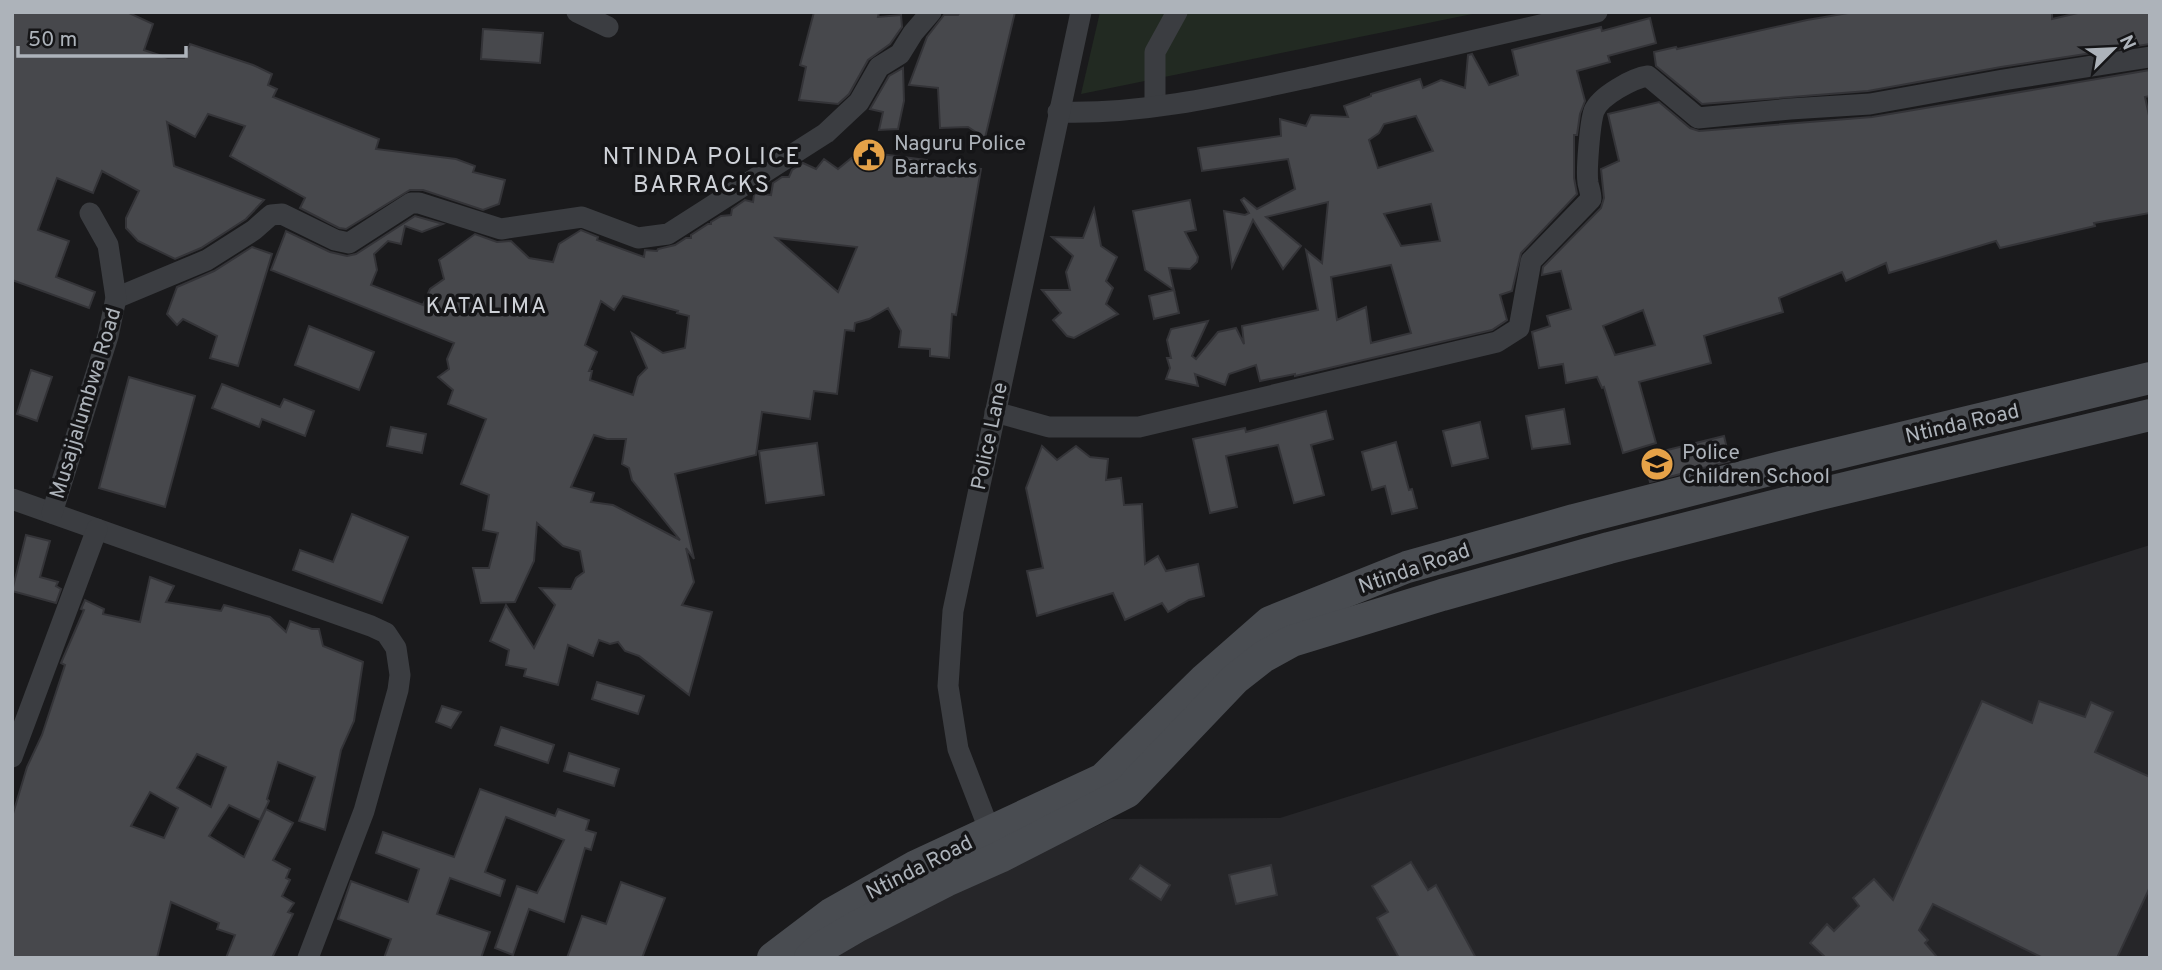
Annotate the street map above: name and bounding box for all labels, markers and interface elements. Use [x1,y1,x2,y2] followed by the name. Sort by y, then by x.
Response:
[18,14,186,58] scale bar
[2078,14,2148,84] north arrow
[28,27,77,54] text: 50 m
[2113,32,2140,54] text: N
[894,131,1026,182] place label: Naguru Police Barracks
[850,136,888,174] public building icon: Naguru Police Barracks
[602,143,802,201] district label: NTINDA POLICE BARRACKS
[426,293,548,322] district label: KATALIMA
[45,305,128,502] street label: Musajjalumbwa Road
[966,380,1015,493] street label: Police Lane
[1903,398,2022,451] street label: Ntinda Road
[1682,440,1830,491] place label: Police Children School
[1638,445,1676,483] school or university icon: Police Children School
[1355,538,1474,601] street label: Ntinda Road
[862,830,978,907] street label: Ntinda Road

